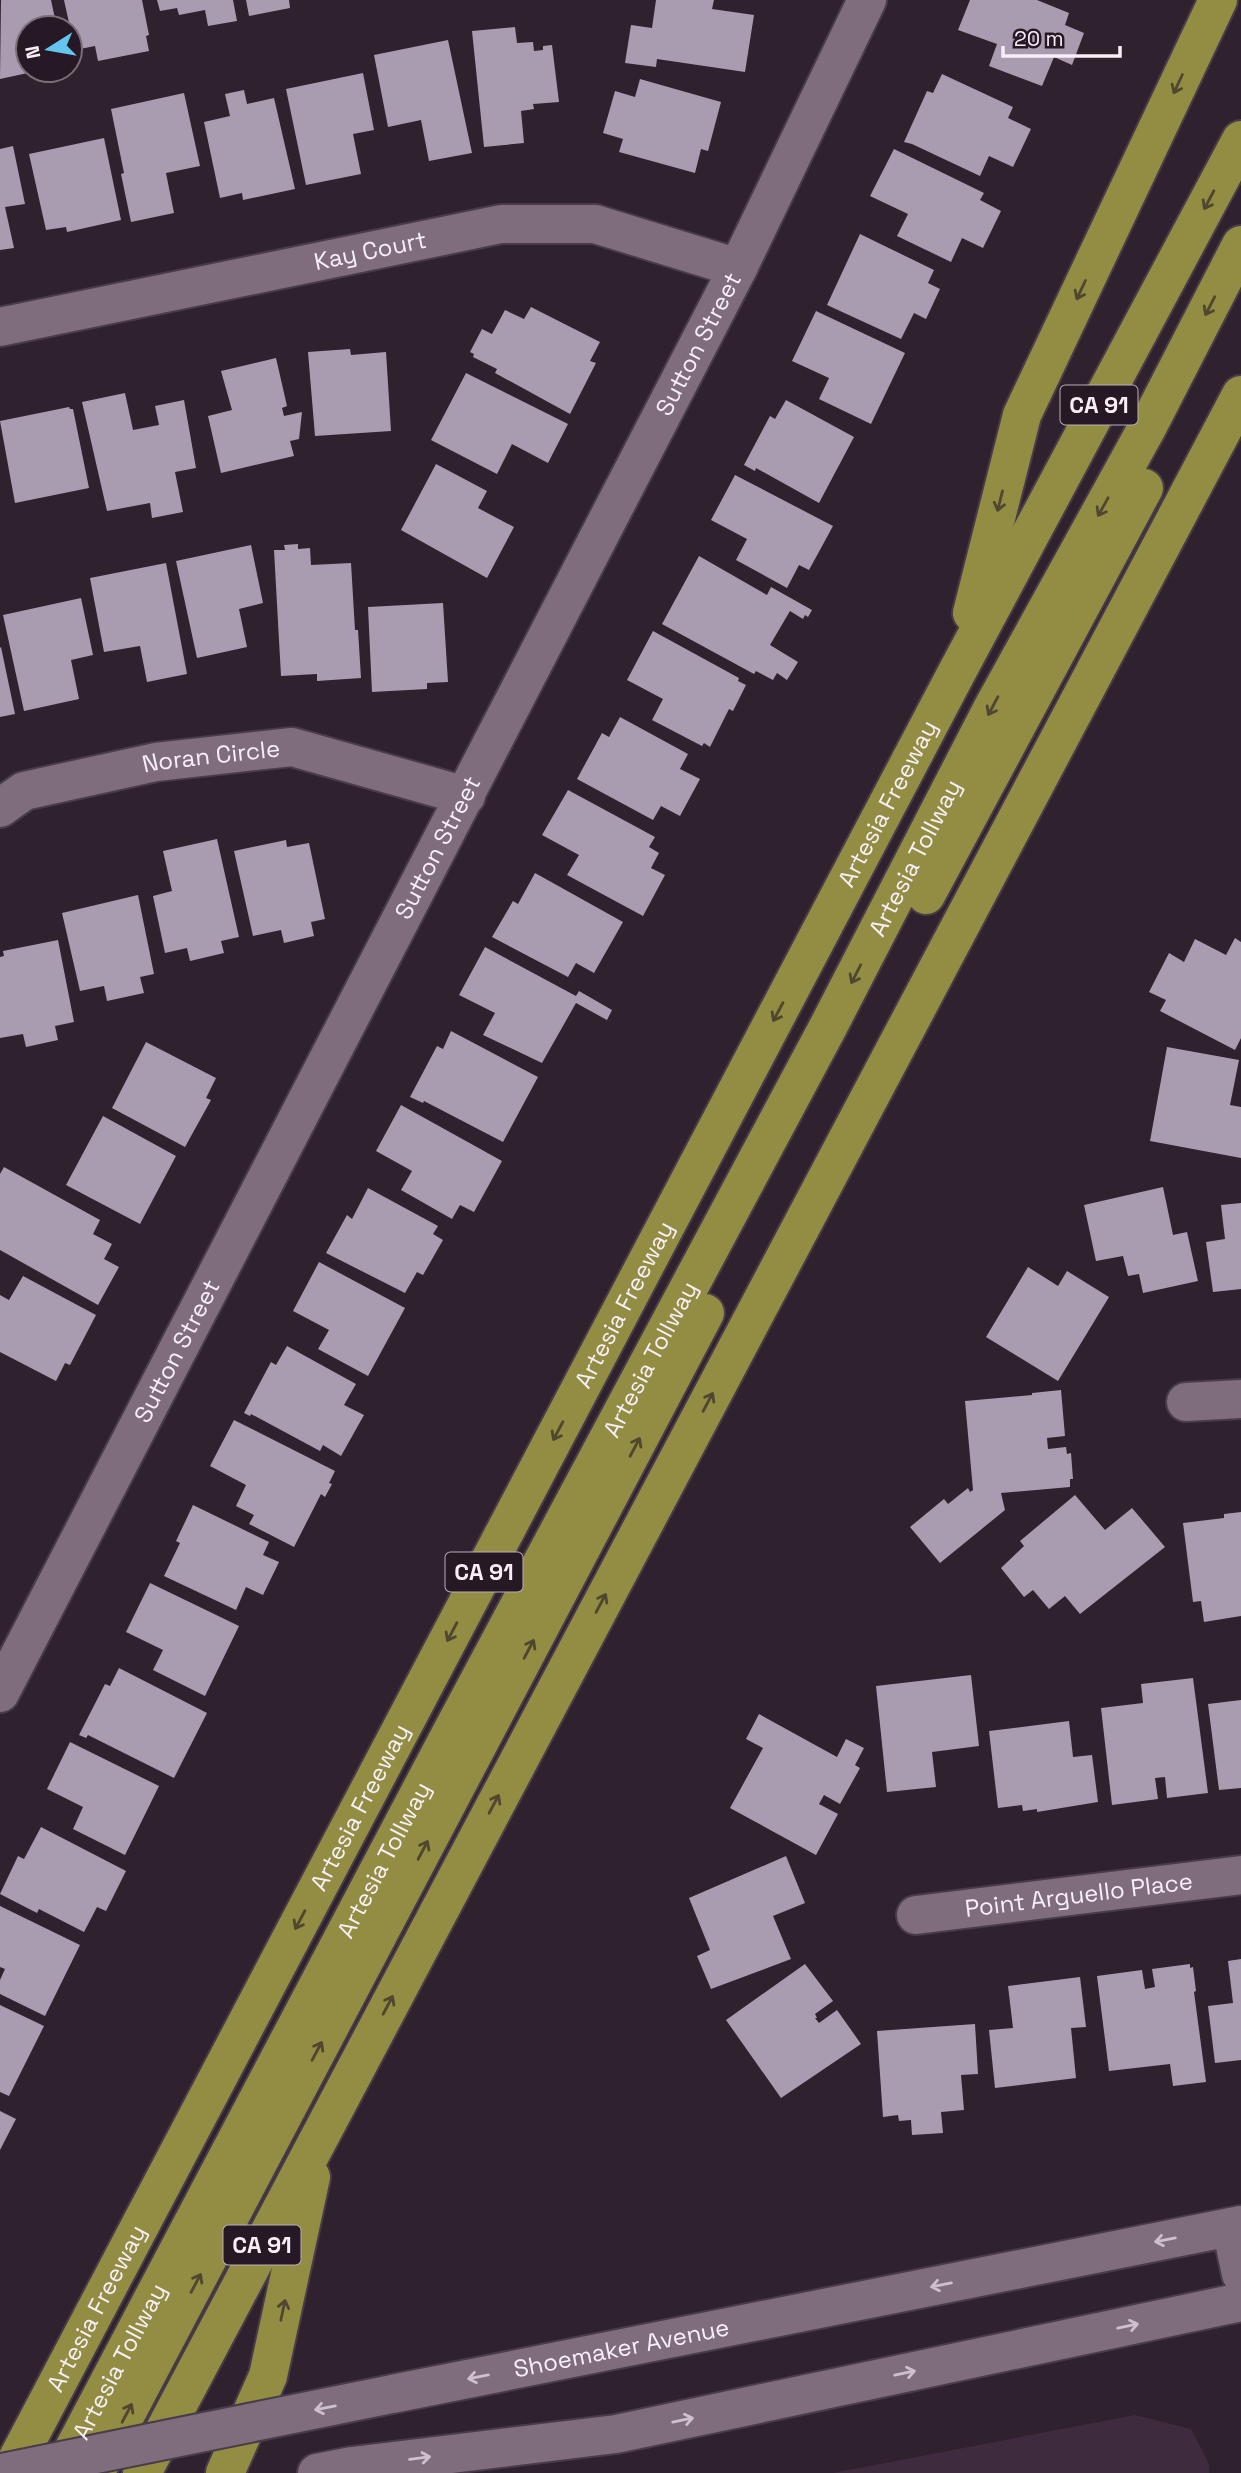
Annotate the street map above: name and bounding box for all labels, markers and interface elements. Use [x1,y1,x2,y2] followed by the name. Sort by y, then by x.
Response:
[14,14,84,84] north arrow
[1003,14,1120,58] scale bar
[1014,25,1064,52] text: 20 m
[19,44,46,61] text: N
[1171,73,1184,94] one-way arrow
[1202,189,1215,210] one-way arrow
[311,224,429,277] street label: Kay Court
[648,267,748,421] street label: Sutton Street
[1074,279,1087,300] one-way arrow
[1202,295,1216,316] one-way arrow
[1060,386,1138,424] road number: CA 91
[993,489,1006,512] one-way arrow
[1096,496,1109,517] one-way arrow
[986,695,1000,716] one-way arrow
[831,715,944,892] street label: Artesia Freeway
[139,732,282,780] street label: Noran Circle
[387,770,487,924] street label: Sutton Street
[861,774,968,942] street label: Artesia Tollway
[848,963,862,984] one-way arrow
[771,1002,785,1022] one-way arrow
[567,1216,681,1393] street label: Artesia Freeway
[127,1274,227,1428] street label: Sutton Street
[596,1276,704,1443] street label: Artesia Tollway
[701,1392,715,1412] one-way arrow
[551,1420,565,1440] one-way arrow
[628,1437,642,1458] one-way arrow
[446,1553,522,1592] road number: CA 91
[594,1593,608,1613] one-way arrow
[445,1621,458,1642] one-way arrow
[523,1639,536,1660] one-way arrow
[303,1718,416,1896] street label: Artesia Freeway
[330,1776,438,1943] street label: Artesia Tollway
[488,1794,502,1814] one-way arrow
[417,1840,430,1861] one-way arrow
[963,1865,1194,1924] street label: Point Arguello Place
[293,1909,307,1930] one-way arrow
[382,1995,395,2016] one-way arrow
[310,2041,324,2062] one-way arrow
[39,2219,153,2397] street label: Artesia Freeway
[224,2226,300,2264] road number: CA 91
[1154,2234,1177,2248] one-way arrow
[189,2273,203,2294] one-way arrow
[65,2278,173,2445] street label: Artesia Tollway
[930,2278,953,2292] one-way arrow
[276,2299,290,2322] one-way arrow
[511,2311,732,2384] street label: Shoemaker Avenue
[1116,2318,1139,2332] one-way arrow
[893,2366,916,2380] one-way arrow
[467,2371,490,2384] one-way arrow
[314,2401,337,2415] one-way arrow
[121,2403,134,2424] one-way arrow
[671,2413,694,2427] one-way arrow
[408,2451,431,2464] one-way arrow

